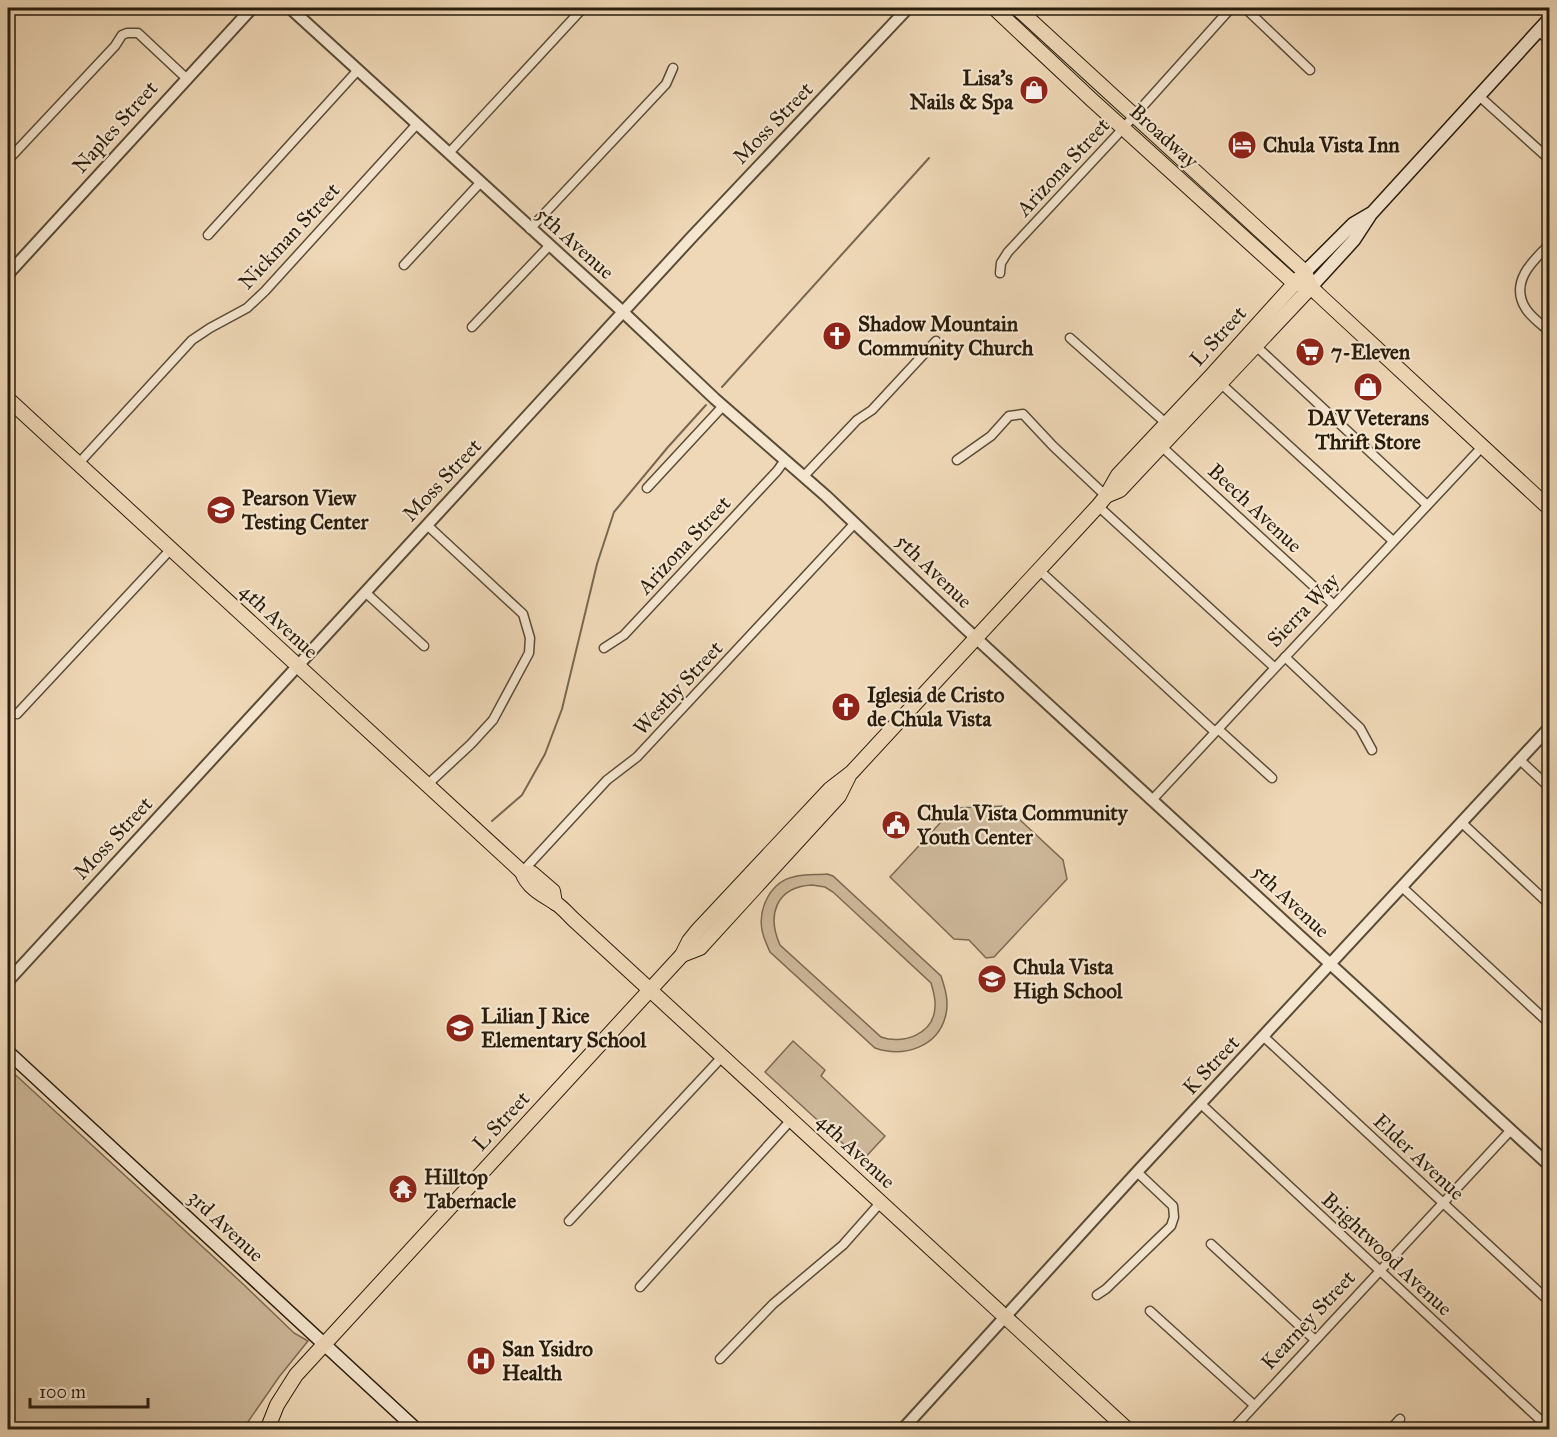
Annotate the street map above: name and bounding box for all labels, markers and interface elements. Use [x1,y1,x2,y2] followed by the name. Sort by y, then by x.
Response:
[909,65,1014,115] place label: Lisa's Nails & Spa
[1018,74,1050,106] shop icon: Lisa's Nails & Spa
[67,75,164,179] street label: Naples Street
[727,76,819,169] street label: Moss Street
[1124,98,1205,174] street label: Broadway
[1010,112,1116,222] street label: Arizona Street
[1226,129,1258,161] hotel icon: Chula Vista Inn
[1263,132,1400,158] place label: Chula Vista Inn
[233,177,345,295] street label: Nickman Street
[530,201,620,285] street label: 5th Avenue
[1184,300,1252,372] street label: L Street
[858,311,1034,361] place label: Shadow Mountain Community Church
[821,320,853,352] church icon: Shadow Mountain Community Church
[1294,336,1326,368] supermarket icon: 7-Eleven
[1331,339,1411,365] place label: 7-Eleven
[1352,371,1384,403] shop icon: DAV Veterans Thrift Store
[1307,405,1429,455] place label: DAV Veterans Thrift Store
[397,433,487,527] street label: Moss Street
[1202,458,1308,558] street label: Beech Avenue
[241,485,369,535] place label: Pearson View Testing Center
[631,490,737,600] street label: Arizona Street
[205,494,237,526] school or university icon: Pearson View Testing Center
[890,528,978,614] street label: 5th Avenue
[1261,567,1345,652] street label: Sierra Way
[234,578,324,664] street label: 4th Avenue
[628,635,729,741] street label: Westby Street
[867,682,1005,732] place label: Iglesia de Cristo de Chula Vista
[830,691,862,723] church icon: Iglesia de Cristo de Chula Vista
[68,791,158,885] street label: Moss Street
[916,800,1129,850] place label: Chula Vista Community Youth Center
[880,809,912,841] public building icon: Chula Vista Community Youth Center
[1247,859,1335,944] street label: 5th Avenue
[1013,954,1124,1004] place label: Chula Vista High School
[976,963,1008,995] school or university icon: Chula Vista High School
[481,1003,647,1053] place label: Lilian J Rice Elementary School
[444,1012,476,1044] school or university icon: Lilian J Rice Elementary School
[1177,1030,1245,1100] street label: K Street
[467,1085,536,1156] street label: L Street
[811,1108,901,1194] street label: 4th Avenue
[1368,1108,1470,1206] street label: Elder Avenue
[423,1164,517,1214] place label: Hilltop Tabernacle
[387,1173,419,1205] temple icon: Hilltop Tabernacle
[183,1184,270,1268] street label: 3rd Avenue
[1316,1187,1458,1321] street label: Brightwood Avenue
[1255,1264,1361,1375] street label: Kearney Street
[502,1336,593,1386] place label: San Ysidro Health
[465,1345,497,1377] hospital icon: San Ysidro Health
[30,1371,148,1409] scale bar
[39,1381,86,1403] text: 100 m

